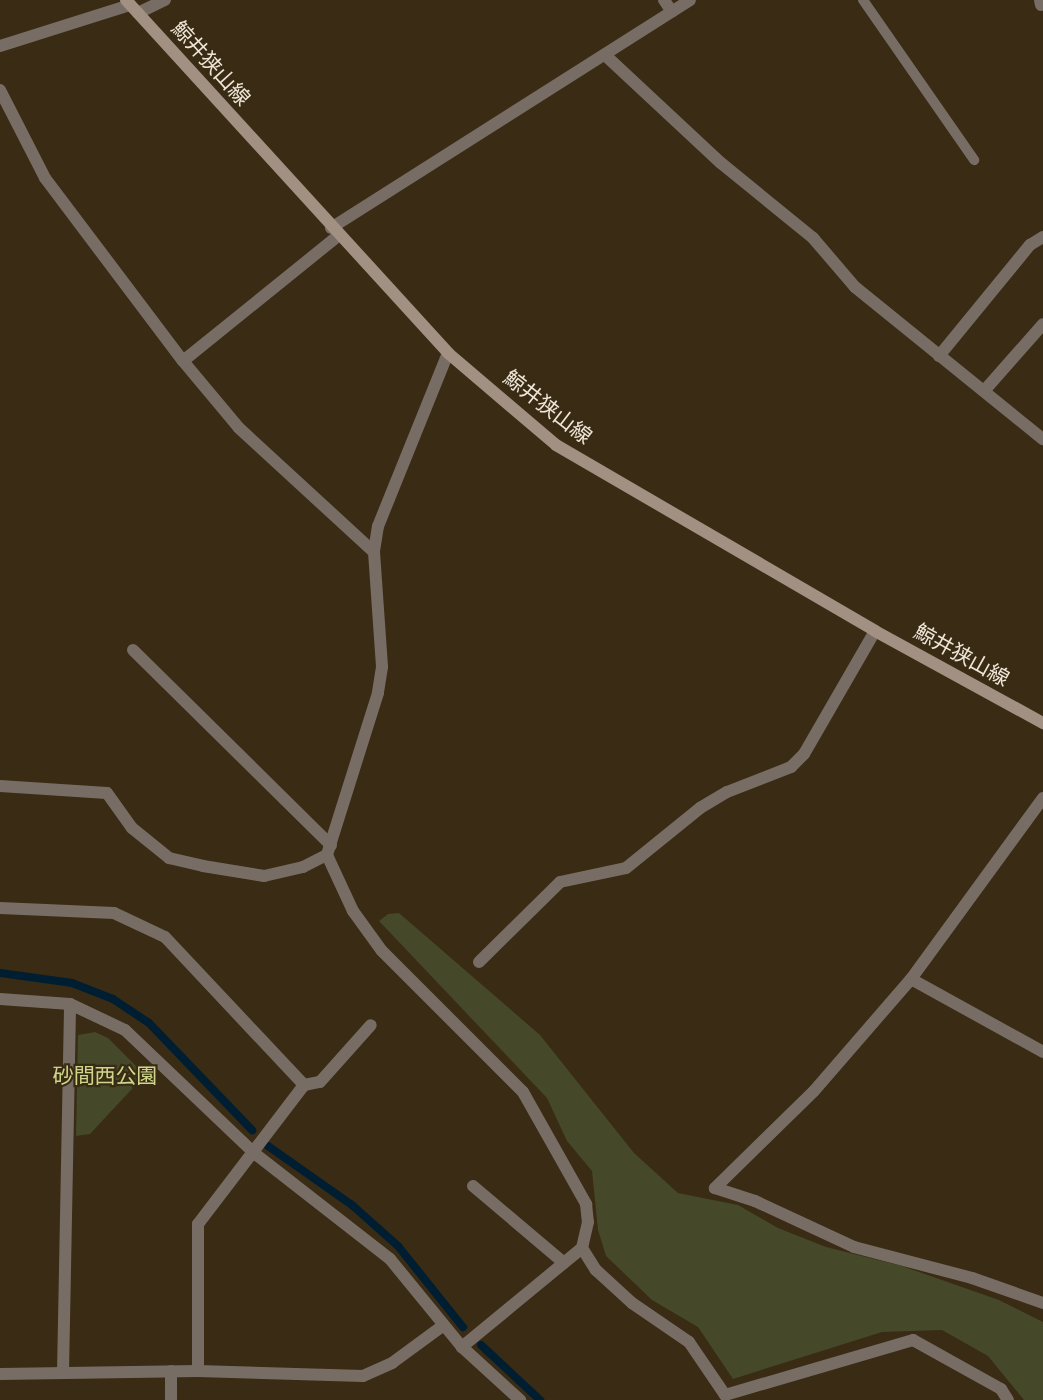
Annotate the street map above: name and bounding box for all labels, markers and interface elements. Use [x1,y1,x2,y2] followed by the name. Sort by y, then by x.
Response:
[166,17,254,111] street label: 鯨井狭山線
[498,366,596,450] street label: 鯨井狭山線
[909,620,1013,692] street label: 鯨井狭山線
[53,1064,157,1090] park label: 砂間西公園

